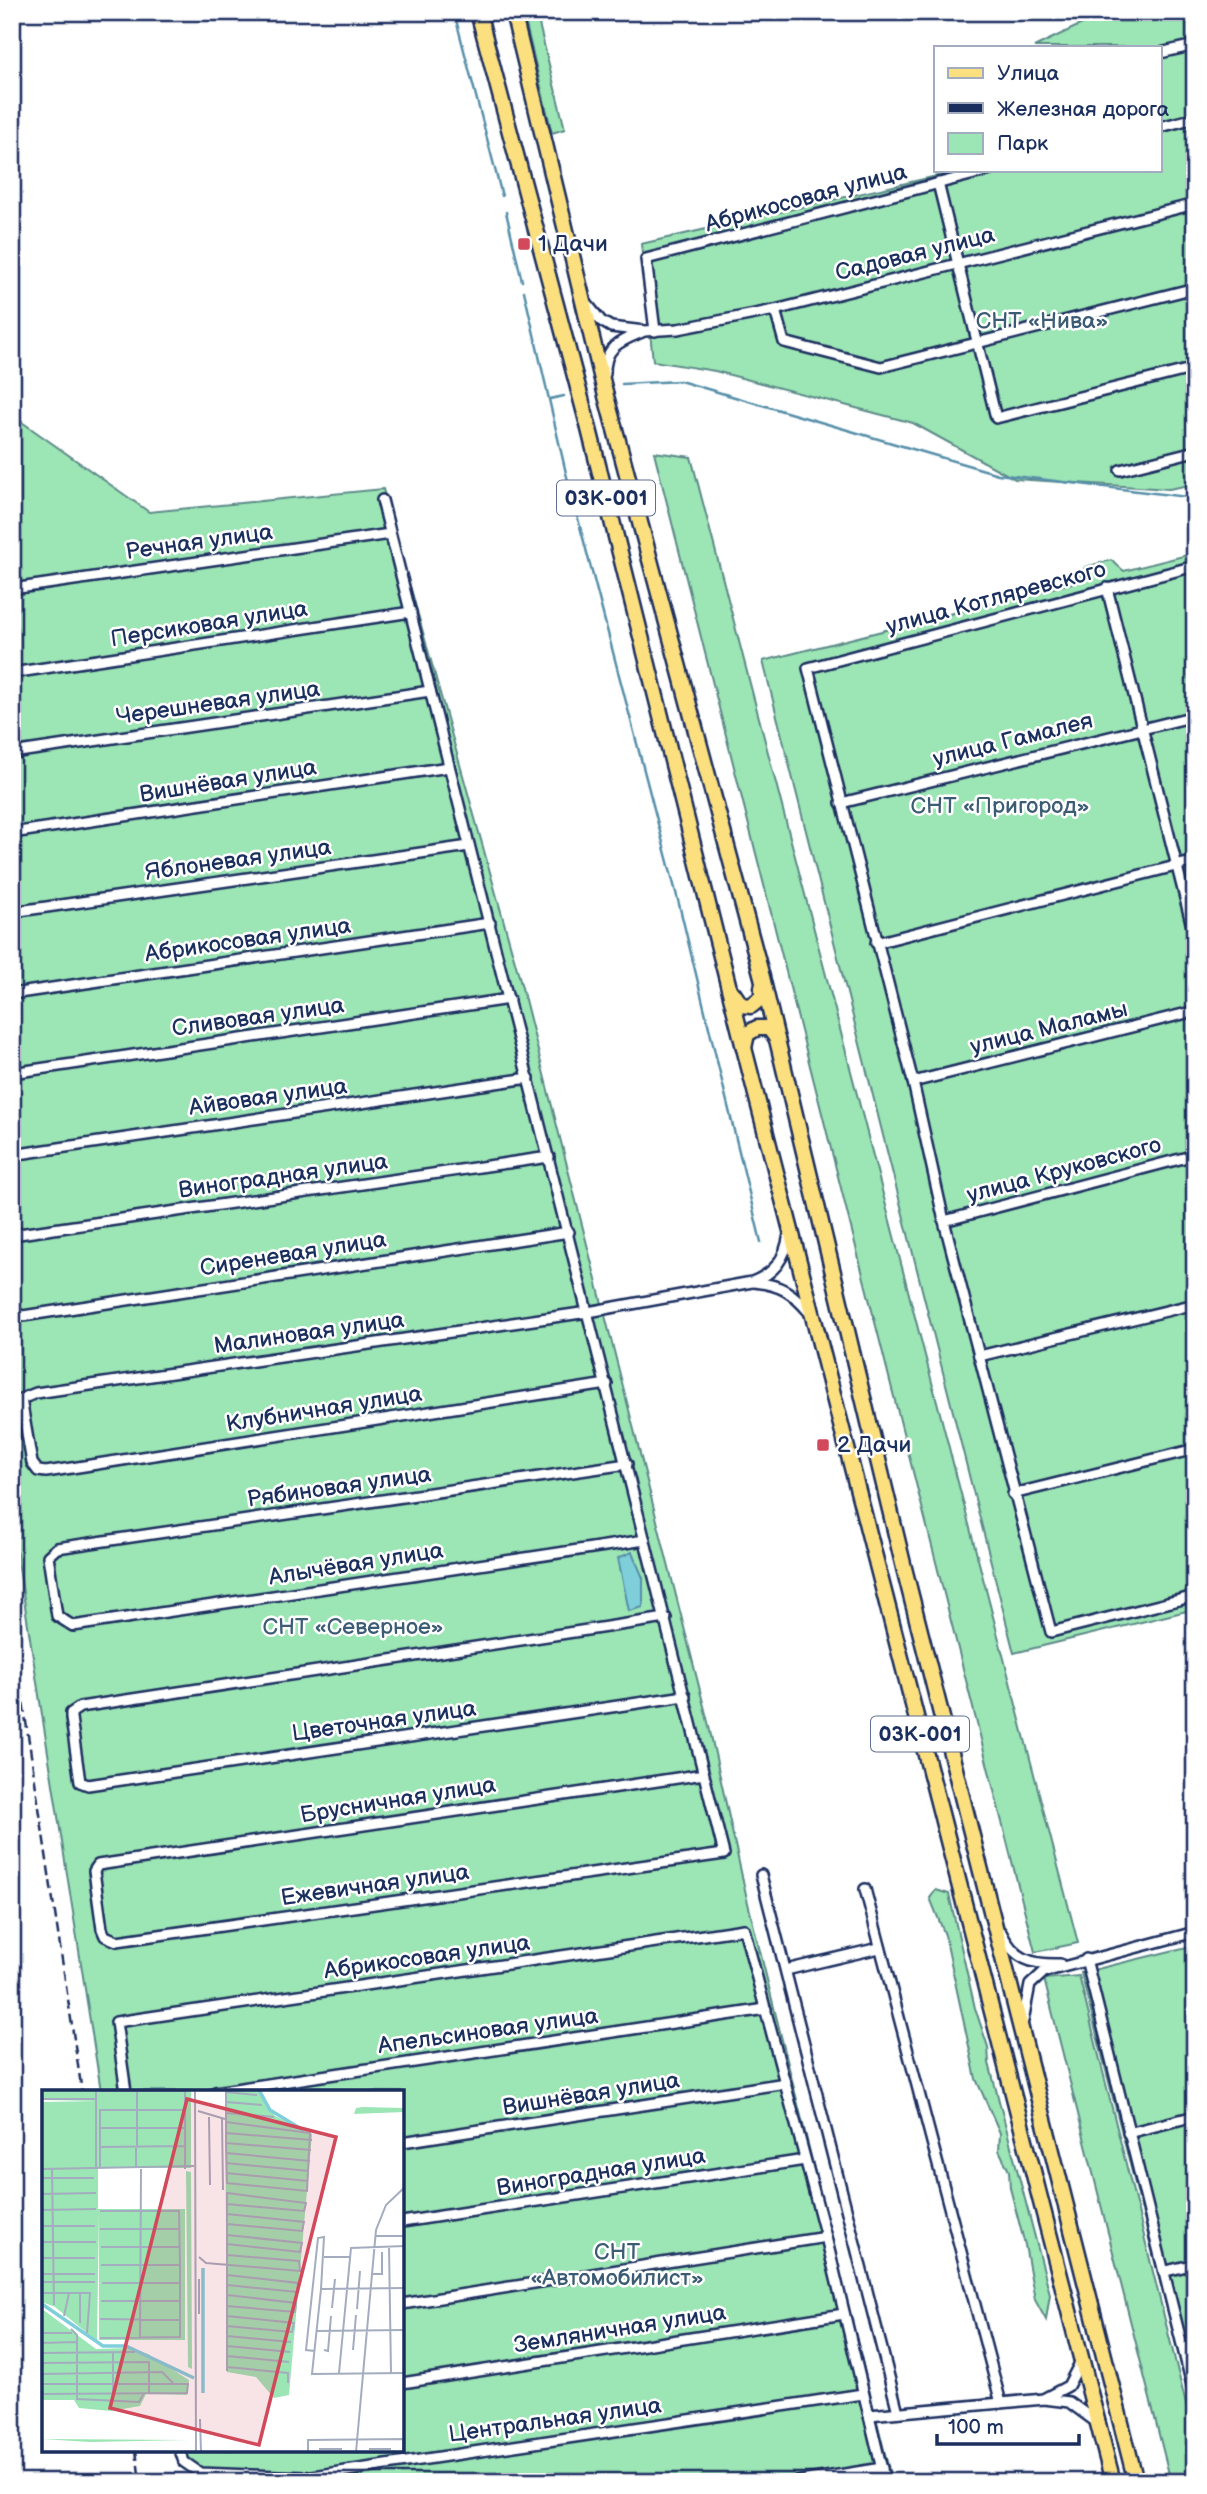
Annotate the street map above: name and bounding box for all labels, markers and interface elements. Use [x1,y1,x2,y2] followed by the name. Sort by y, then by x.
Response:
[934,46,1162,172] legend
[997,61,1060,86] text: Улица
[997,97,1170,122] text: Железная дорога
[997,131,1048,156] text: Парк
[701,157,910,239] street label: Абрикосовая улица
[832,221,998,287] street label: Садовая улица
[538,230,608,258] place label: 1 Дачи
[516,236,532,252] marker: 1 Дачи
[976,307,1108,335] park label: СНТ «Нива»
[557,480,655,516] road number: 03К-001
[124,518,275,566] street label: Речная улица
[883,555,1109,641] street label: улица Котляревского
[108,595,310,653] street label: Персиковая улица
[114,675,322,731] street label: Черешневая улица
[930,707,1096,773] street label: улица Гамалея
[137,753,319,809] street label: Вишнёвая улица
[911,792,1089,820] park label: СНТ «Пригород»
[143,833,333,887] street label: Яблоневая улица
[142,912,353,968] street label: Абрикосовая улица
[170,991,346,1043] street label: Сливовая улица
[967,995,1131,1061] street label: улица Маламы
[186,1072,349,1122] street label: Айвовая улица
[964,1131,1164,1209] street label: улица Круковского
[176,1147,390,1205] street label: Виноградная улица
[198,1225,389,1283] street label: Сиреневая улица
[212,1306,406,1360] street label: Малиновая улица
[224,1380,424,1438] street label: Клубничная улица
[837,1431,911,1459] place label: 2 Дачи
[815,1437,831,1453] marker: 2 Дачи
[245,1460,433,1514] street label: Рябиновая улица
[266,1536,446,1592] street label: Алычёвая улица
[262,1613,444,1641] park label: СНТ «Северное»
[290,1694,478,1748] street label: Цветочная улица
[871,1716,969,1752] road number: 03К-001
[298,1771,498,1829] street label: Брусничная улица
[279,1858,471,1912] street label: Ежевичная улица
[321,1929,532,1985] street label: Абрикосовая улица
[375,2002,600,2060] street label: Апельсиновая улица
[500,2066,682,2122] street label: Вишнёвая улица
[42,2090,404,2452] inset map
[494,2142,708,2202] street label: Виноградная улица
[530,2238,704,2292] park label: СНТ «Автомобилист»
[512,2298,728,2360] street label: Земляничная улица
[447,2391,663,2449] street label: Центральная улица
[937,2403,1079,2447] scale bar
[948,2415,1004,2440] text: 100 m

